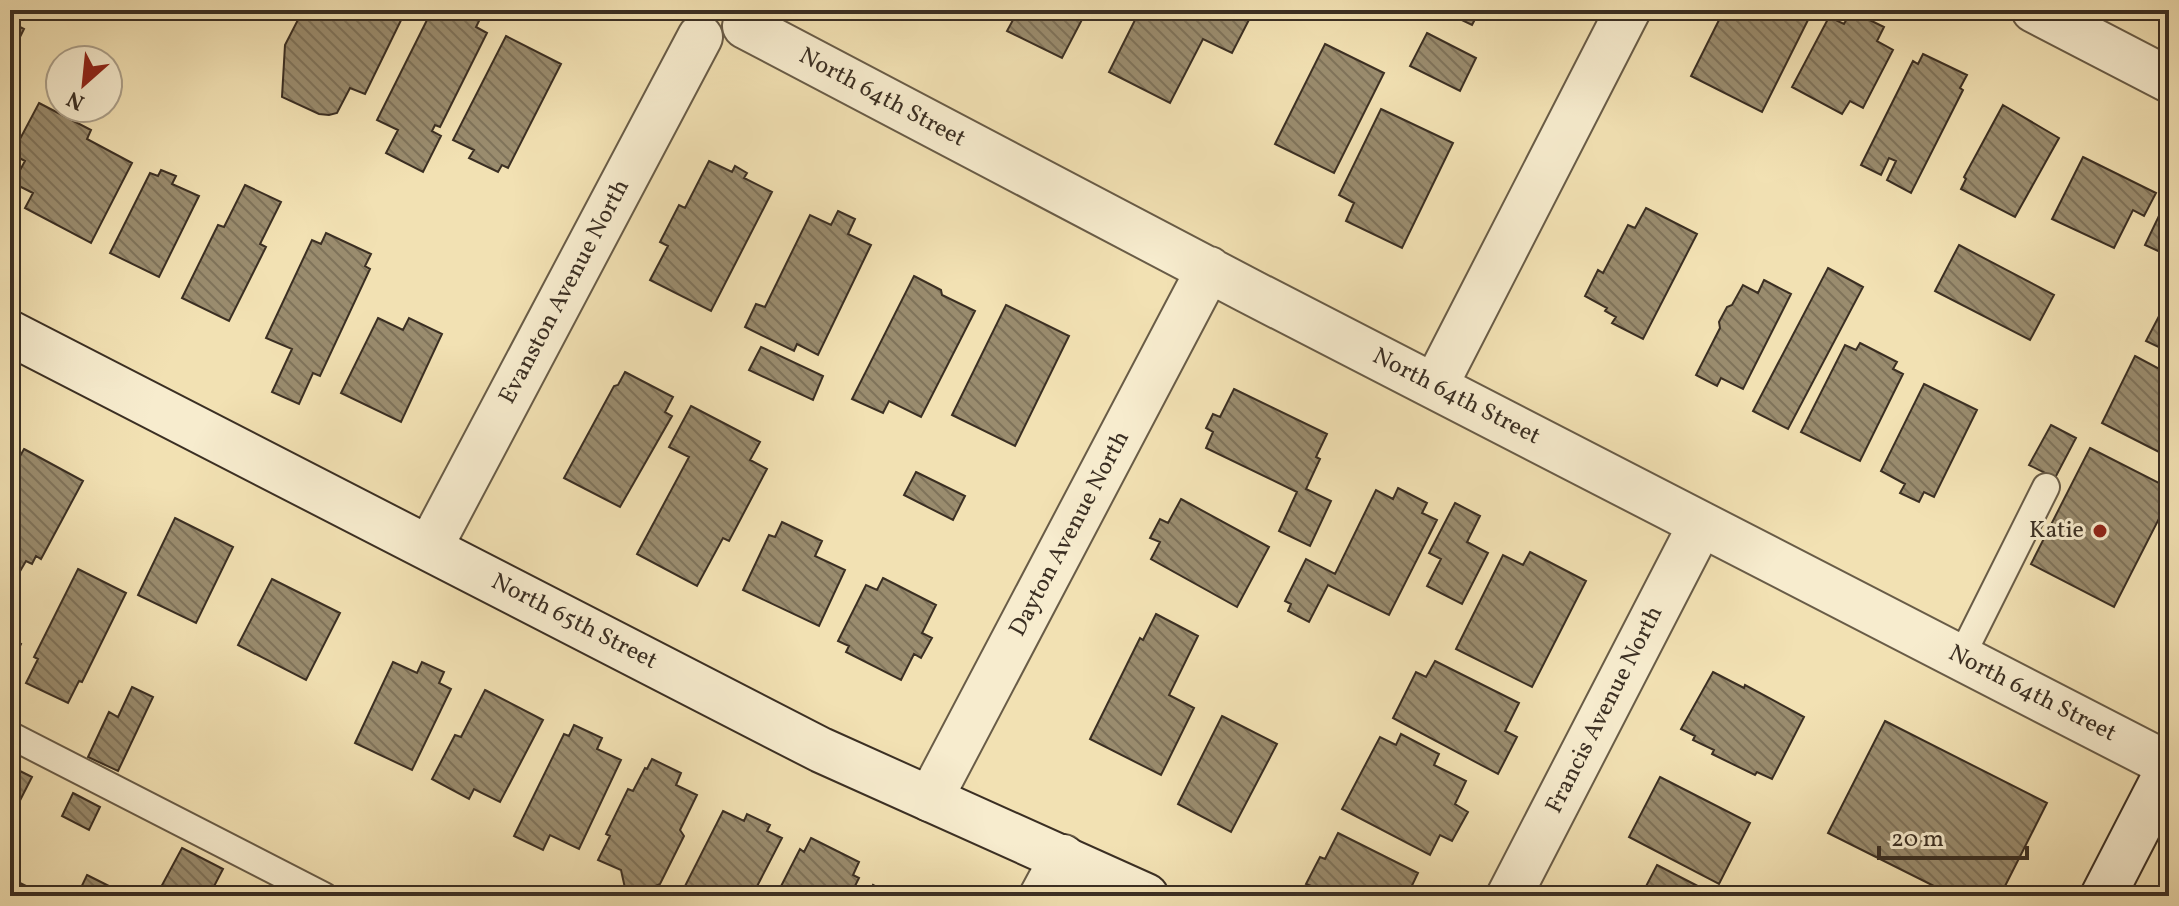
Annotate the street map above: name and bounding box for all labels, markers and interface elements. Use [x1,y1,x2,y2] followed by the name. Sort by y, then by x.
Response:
[793,40,971,156] street label: North 64th Street
[44,44,124,124] north arrow
[62,82,90,117] text: N
[491,173,639,411] street label: Evanston Avenue North
[1366,340,1546,454] street label: North 64th Street
[1001,425,1139,643] street label: Dayton Avenue North
[2029,514,2084,548] place label: Katie
[2091,522,2109,540] marker: Katie
[485,565,663,679] street label: North 65th Street
[1538,600,1672,820] street label: Francis Avenue North
[1942,637,2122,751] street label: North 64th Street
[1879,810,2027,860] scale bar
[1891,823,1944,857] text: 20 m

